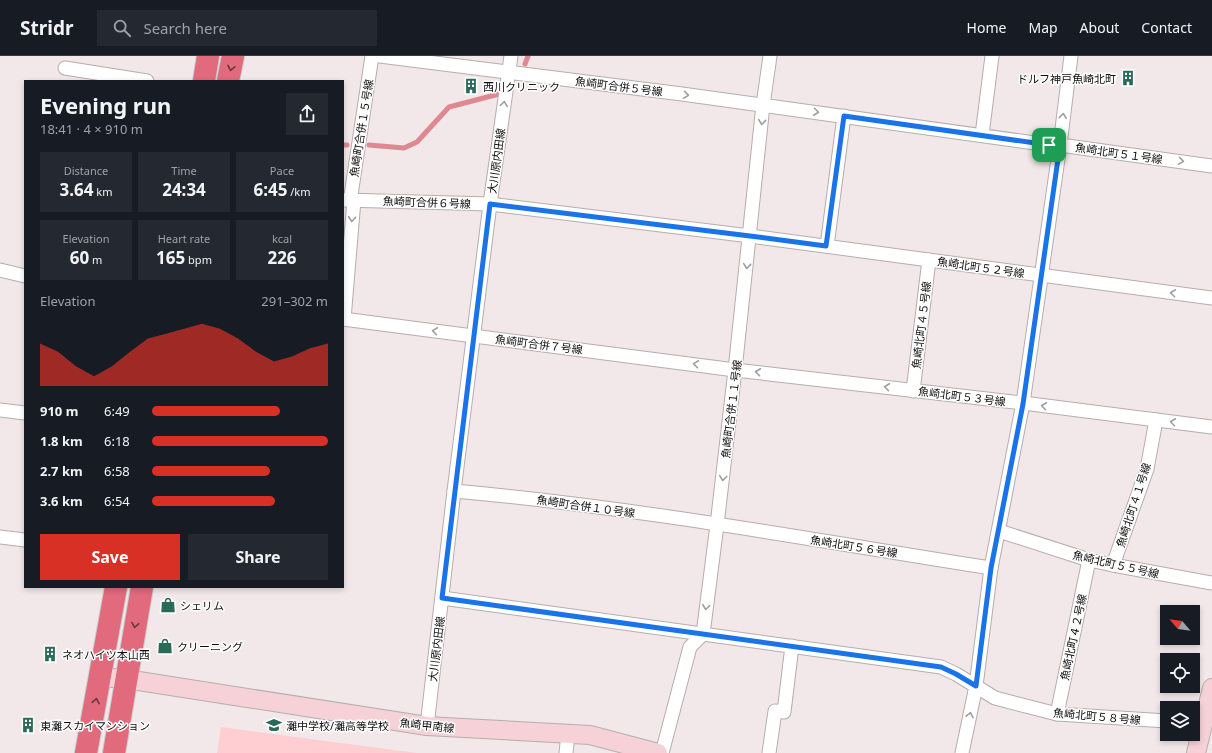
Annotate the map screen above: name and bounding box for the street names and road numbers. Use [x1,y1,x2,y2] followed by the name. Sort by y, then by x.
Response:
[574,73,664,99] street label: 魚崎町合併５号線
[346,78,376,178] street label: 魚崎町合併１５号線
[484,127,508,195] street label: 大川原内田線
[1074,139,1164,167] street label: 魚崎北町５１号線
[383,193,471,211] street label: 魚崎町合併６号線
[936,253,1026,281] street label: 魚崎北町５２号線
[908,280,934,370] street label: 魚崎北町４５号線
[494,331,584,357] street label: 魚崎町合併７号線
[718,359,744,459] street label: 魚崎町合併１１号線
[917,383,1007,409] street label: 魚崎北町５３号線
[1112,461,1154,549] street label: 魚崎北町４１号線
[536,492,636,520] street label: 魚崎町合併１０号線
[809,532,899,560] street label: 魚崎北町５６号線
[1071,547,1161,581] street label: 魚崎北町５５号線
[1057,592,1089,682] street label: 魚崎北町４２号線
[425,615,447,683] street label: 大川原内田線
[1053,705,1141,727] street label: 魚崎北町５８号線
[399,715,455,735] street label: 魚崎甲南線

